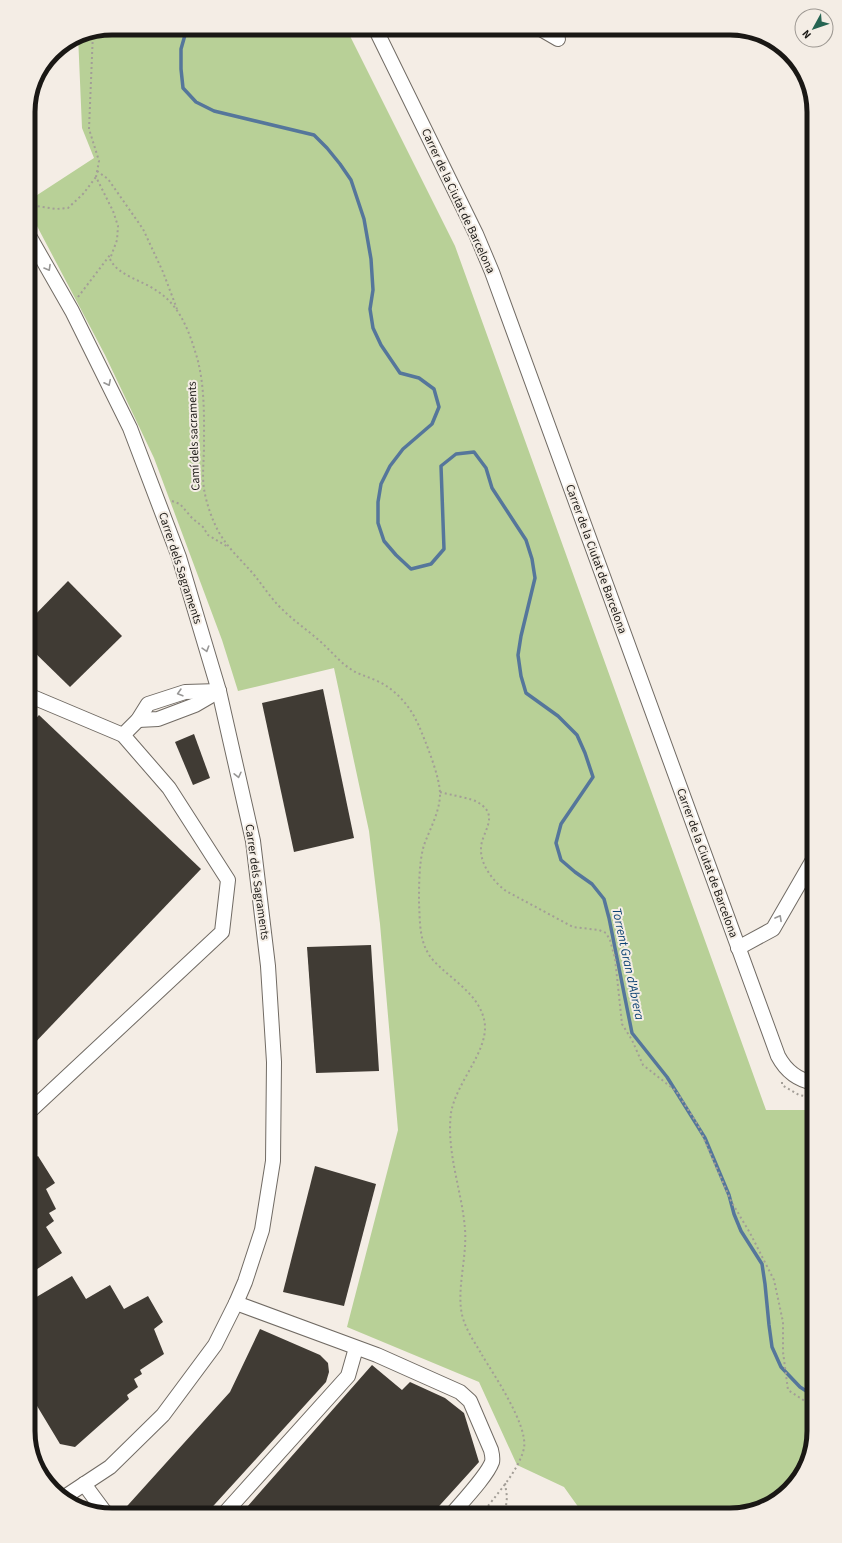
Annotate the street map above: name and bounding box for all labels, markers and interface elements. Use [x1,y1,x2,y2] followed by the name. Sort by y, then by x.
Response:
[794,8,834,48] north arrow
[799,26,815,42] text: N
[417,126,499,276] street label: Carrer de la Ciutat de Barcelona
[43,264,50,271] one-way arrow
[103,379,111,386] one-way arrow
[184,381,204,491] street label: Camí dels sacraments
[561,482,631,636] street label: Carrer de la Ciutat de Barcelona
[154,510,206,626] street label: Carrer dels Sagraments
[201,645,210,652] one-way arrow
[177,689,184,697] one-way arrow
[234,772,242,778] one-way arrow
[672,786,742,940] street label: Carrer de la Ciutat de Barcelona
[240,823,274,941] street label: Carrer dels Sagraments
[607,906,649,1022] water label: Torrent Gran d'Abrera
[775,915,782,922] one-way arrow

